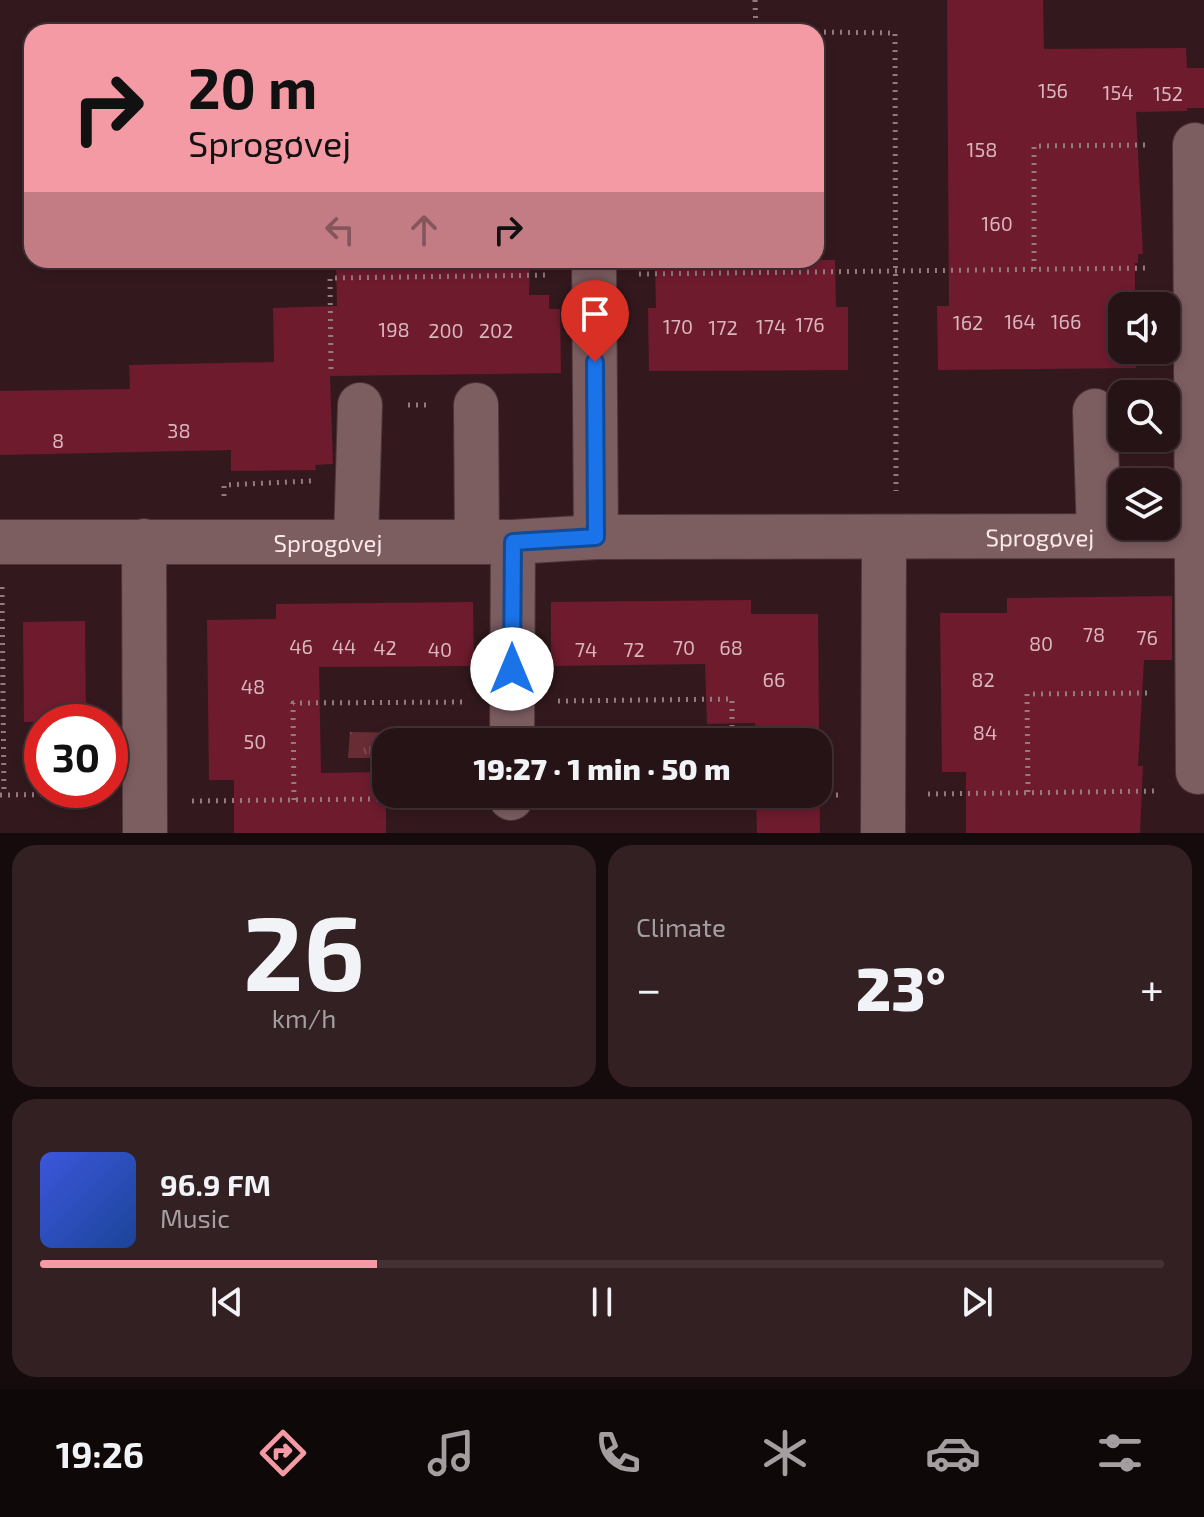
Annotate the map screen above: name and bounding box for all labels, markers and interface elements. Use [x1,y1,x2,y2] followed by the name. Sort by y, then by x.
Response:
[188,53,317,120] text: 20 m
[56,56,160,160] icon: right
[1038,78,1068,102] house number: 156
[1103,80,1133,104] house number: 154
[1153,81,1183,105] house number: 152
[188,121,351,164] text: Sprogøvej
[967,137,997,161] house number: 158
[318,208,362,252] icon: left
[402,208,446,252] icon: ahead
[486,208,530,252] icon: right
[981,211,1013,235] house number: 160
[561,280,629,362] pin
[573,292,617,336] icon: arrive
[1108,292,1180,540] map controls
[1108,292,1180,364] button: sound
[1004,309,1036,333] house number: 164
[1051,309,1081,333] house number: 166
[953,310,983,334] house number: 162
[795,312,825,336] house number: 176
[663,314,693,338] house number: 170
[756,314,786,338] house number: 174
[708,315,738,339] house number: 172
[378,317,410,341] house number: 198
[428,318,464,342] house number: 200
[479,318,513,342] house number: 202
[1108,380,1180,452] button: search
[167,418,191,442] house number: 38
[52,428,64,452] house number: 8
[1108,468,1180,540] button: layers
[985,522,1094,551] street label: Sprogøvej
[274,528,382,557] street label: Sprogøvej
[1083,622,1105,646] house number: 78
[1136,625,1158,649] house number: 76
[470,627,554,711] position arrow
[1029,631,1053,655] house number: 80
[289,634,313,658] house number: 46
[332,634,356,658] house number: 44
[373,635,397,659] house number: 42
[673,635,695,659] house number: 70
[719,635,743,659] house number: 68
[428,637,452,661] house number: 40
[575,637,597,661] house number: 74
[623,637,645,661] house number: 72
[763,667,785,691] house number: 66
[971,667,995,691] house number: 82
[241,674,265,698] house number: 48
[24,704,128,808] speed limit sign: 30
[973,720,997,744] house number: 84
[244,729,266,753] house number: 50
[473,750,731,786] text: 19:27 · 1 min · 50 m
[243,887,365,1012] text: 26
[636,911,726,942] text: Climate
[856,951,946,1023] text: 23°
[636,961,662,1014] text: −
[1140,961,1164,1014] text: +
[272,1002,336,1033] text: km/h
[160,1166,271,1202] text: 96.9 FM
[160,1202,230,1233] text: Music
[205,1280,249,1324] icon: previous
[580,1280,624,1324] icon: pause
[955,1280,999,1324] icon: next
[255,1425,311,1481] icon: directions
[423,1425,479,1481] icon: music
[590,1425,646,1481] icon: phone
[757,1425,813,1481] icon: climate
[925,1425,981,1481] icon: car
[1092,1425,1148,1481] icon: filters
[56,1432,144,1475] text: 19:26

